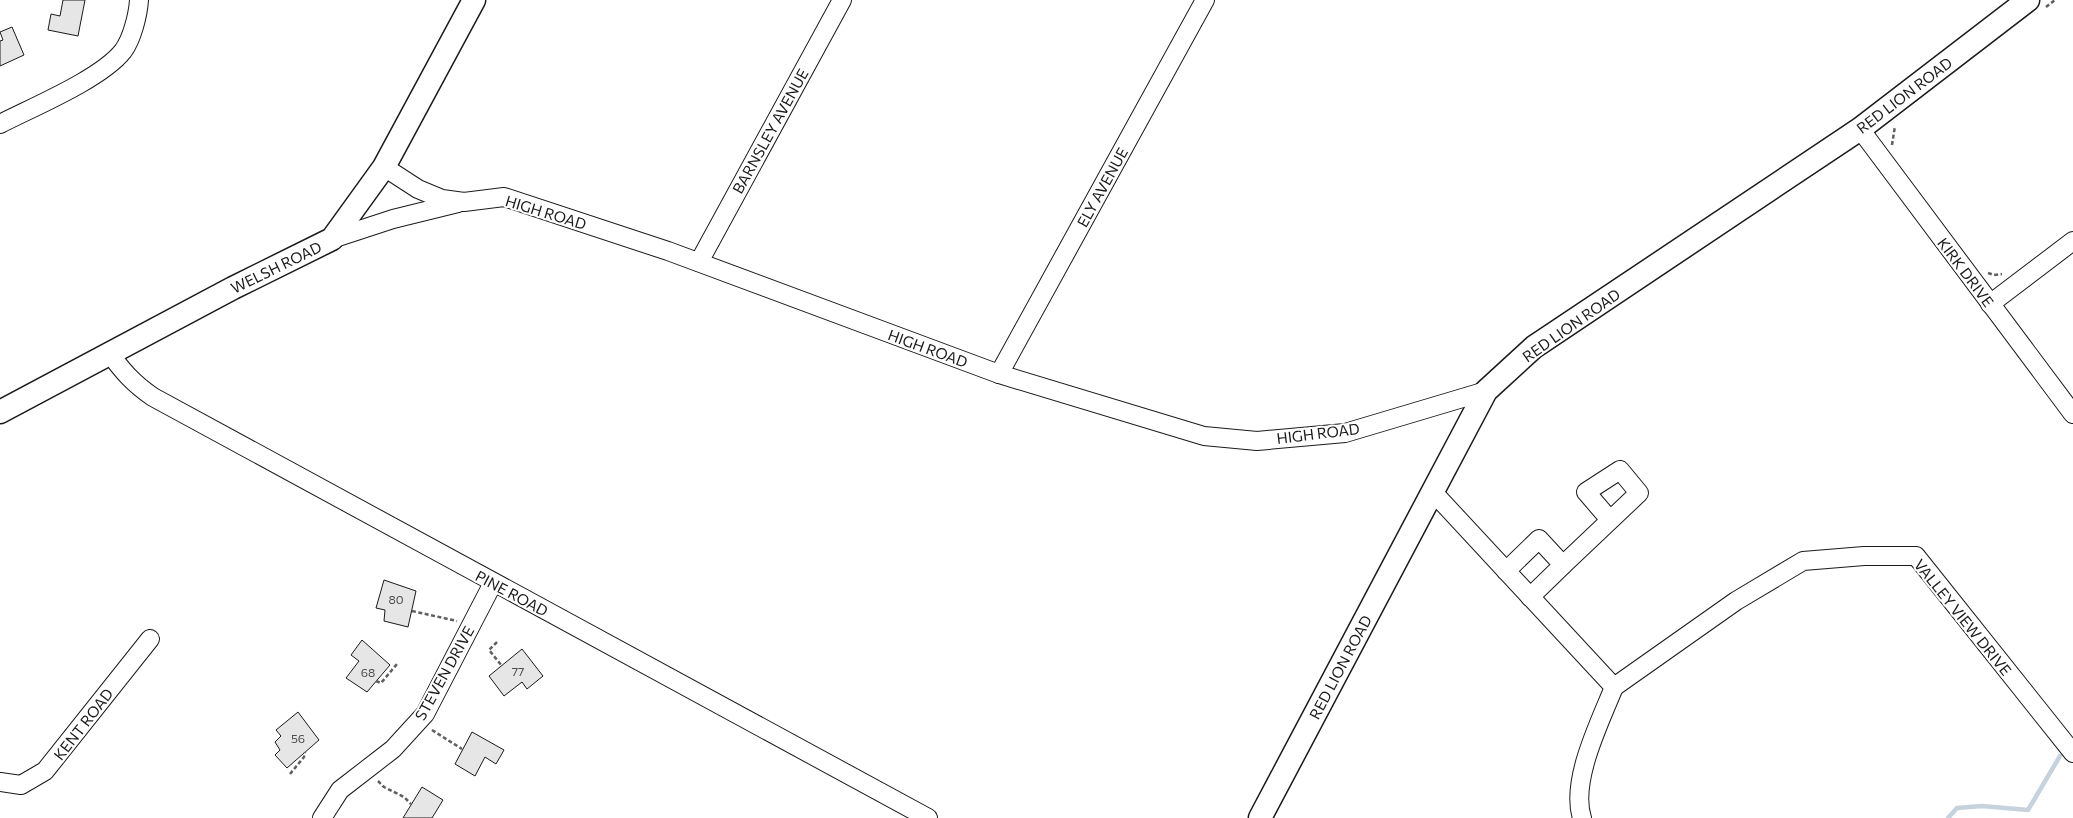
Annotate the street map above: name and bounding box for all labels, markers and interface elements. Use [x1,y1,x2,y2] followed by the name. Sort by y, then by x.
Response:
[1853,53,1955,137] street label: RED LION ROAD
[728,65,812,197] street label: BARNSLEY AVENUE
[1073,144,1131,230] street label: ELY AVENUE
[503,191,589,233] street label: HIGH ROAD
[1934,234,1998,310] street label: KIRK DRIVE
[228,237,324,297] street label: WELSH ROAD
[1519,285,1623,365] street label: RED LION ROAD
[886,325,970,371] street label: HIGH ROAD
[1275,419,1361,447] street label: HIGH ROAD
[1911,555,2015,679] street label: VALLEY VIEW DRIVE
[473,566,551,620] street label: PINE ROAD
[388,592,404,606] house number: 80
[1305,612,1375,722] street label: RED LION ROAD
[411,623,477,723] street label: STEVEN DRIVE
[512,664,524,678] house number: 77
[361,665,375,679] house number: 68
[49,685,117,763] street label: KENT ROAD
[291,731,305,745] house number: 56

